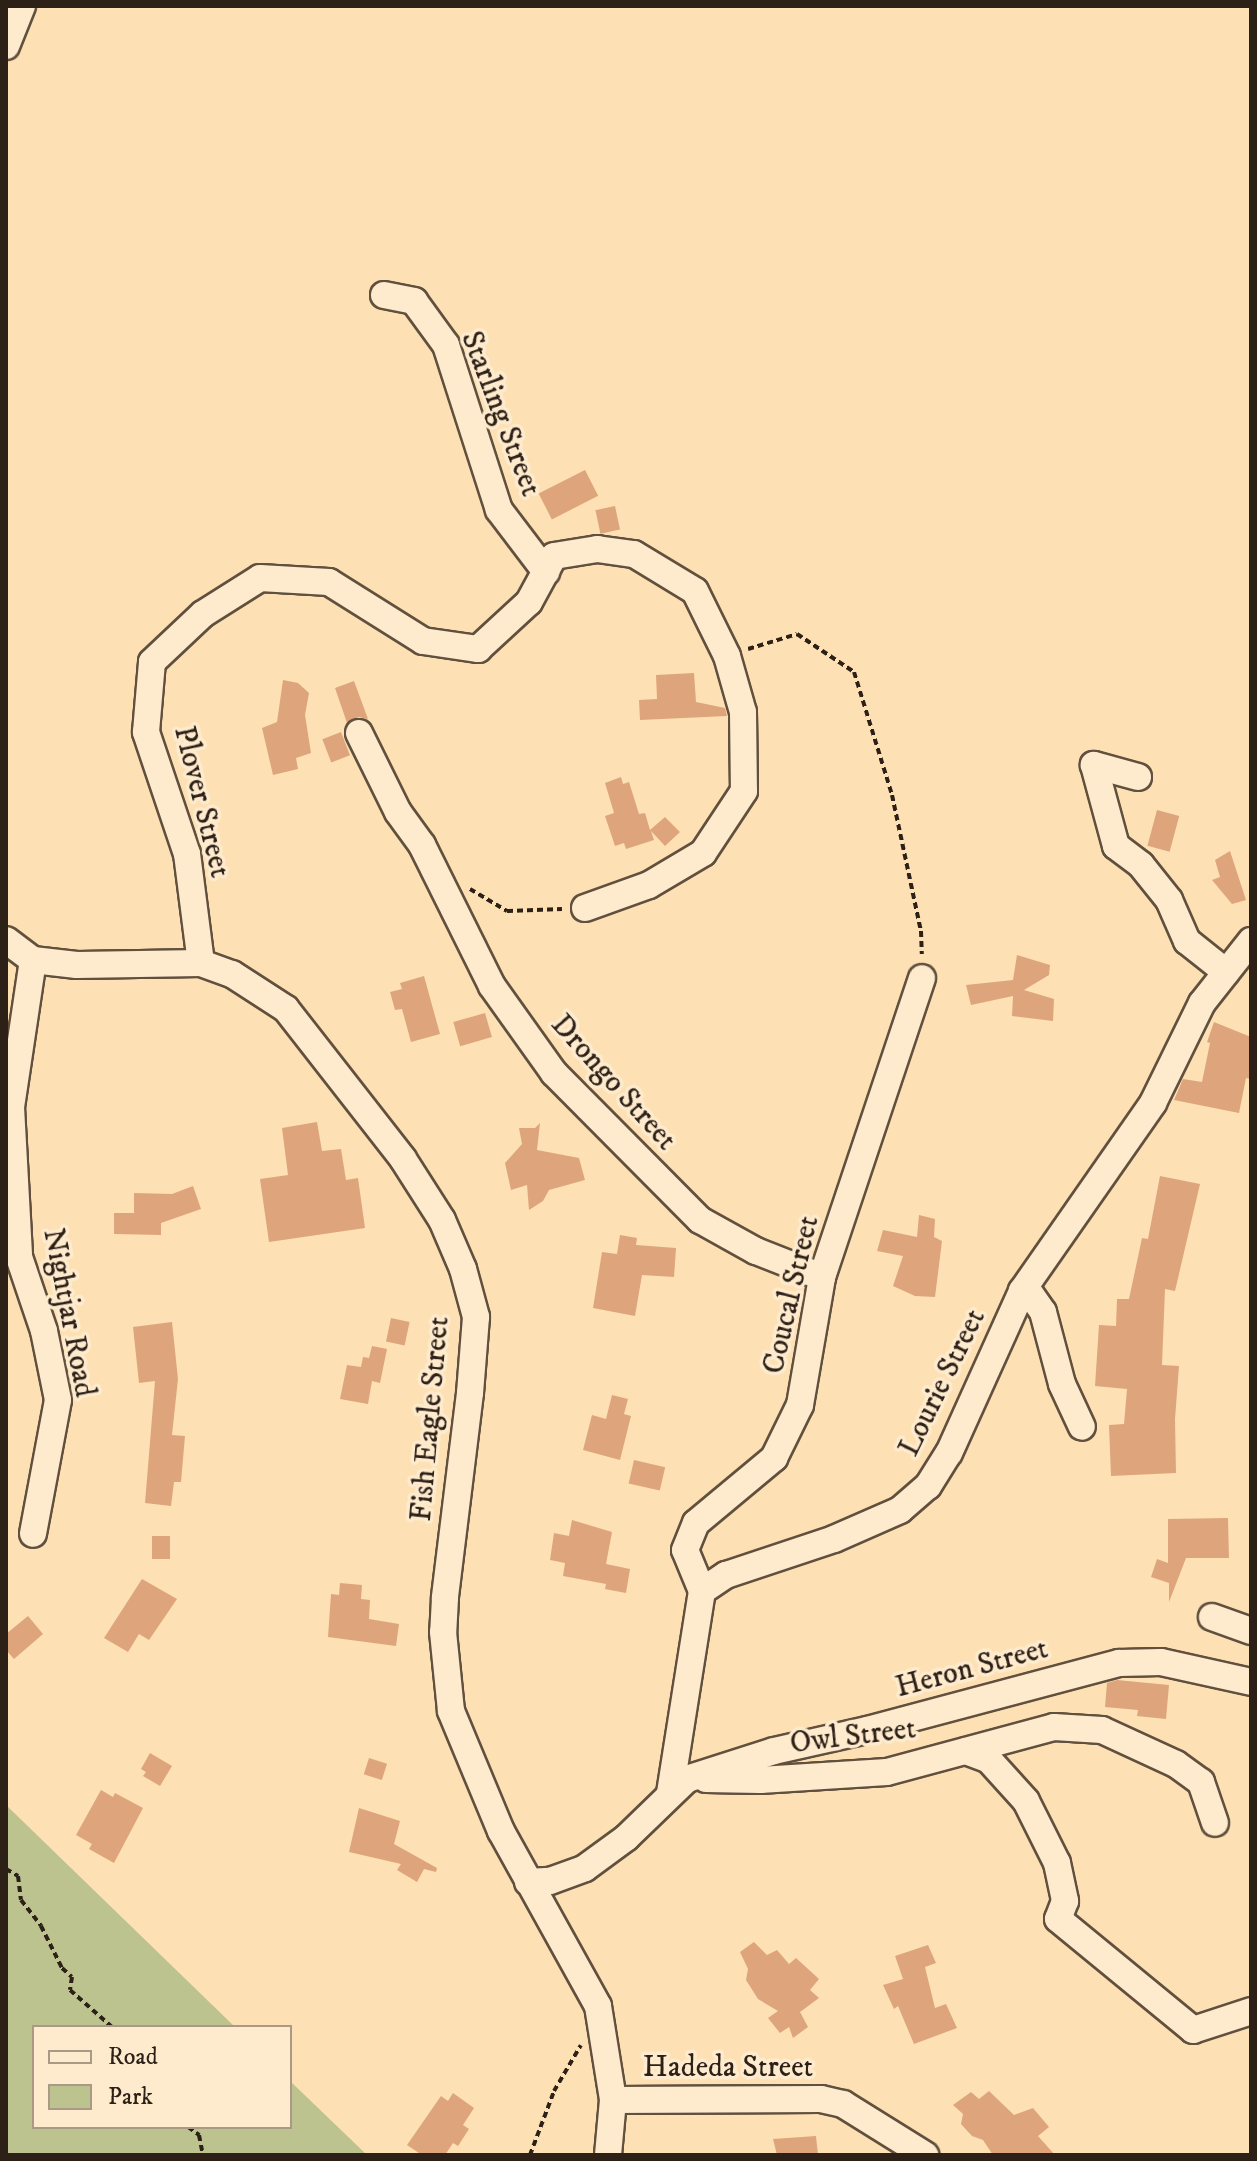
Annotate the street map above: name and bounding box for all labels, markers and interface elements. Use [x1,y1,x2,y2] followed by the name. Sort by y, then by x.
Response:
[452,327,548,501] street label: Starling Street
[165,723,237,881] street label: Plover Street
[543,1008,683,1158] street label: Drongo Street
[756,1212,828,1378] street label: Coucal Street
[34,1226,102,1400] street label: Nightjar Road
[892,1303,994,1463] street label: Lourie Street
[404,1315,458,1523] street label: Fish Eagle Street
[892,1631,1052,1707] street label: Heron Street
[788,1711,918,1763] street label: Owl Street
[32,2025,292,2129] legend
[108,2042,158,2072] text: Road
[643,2050,813,2086] street label: Hadeda Street
[108,2082,153,2112] text: Park

